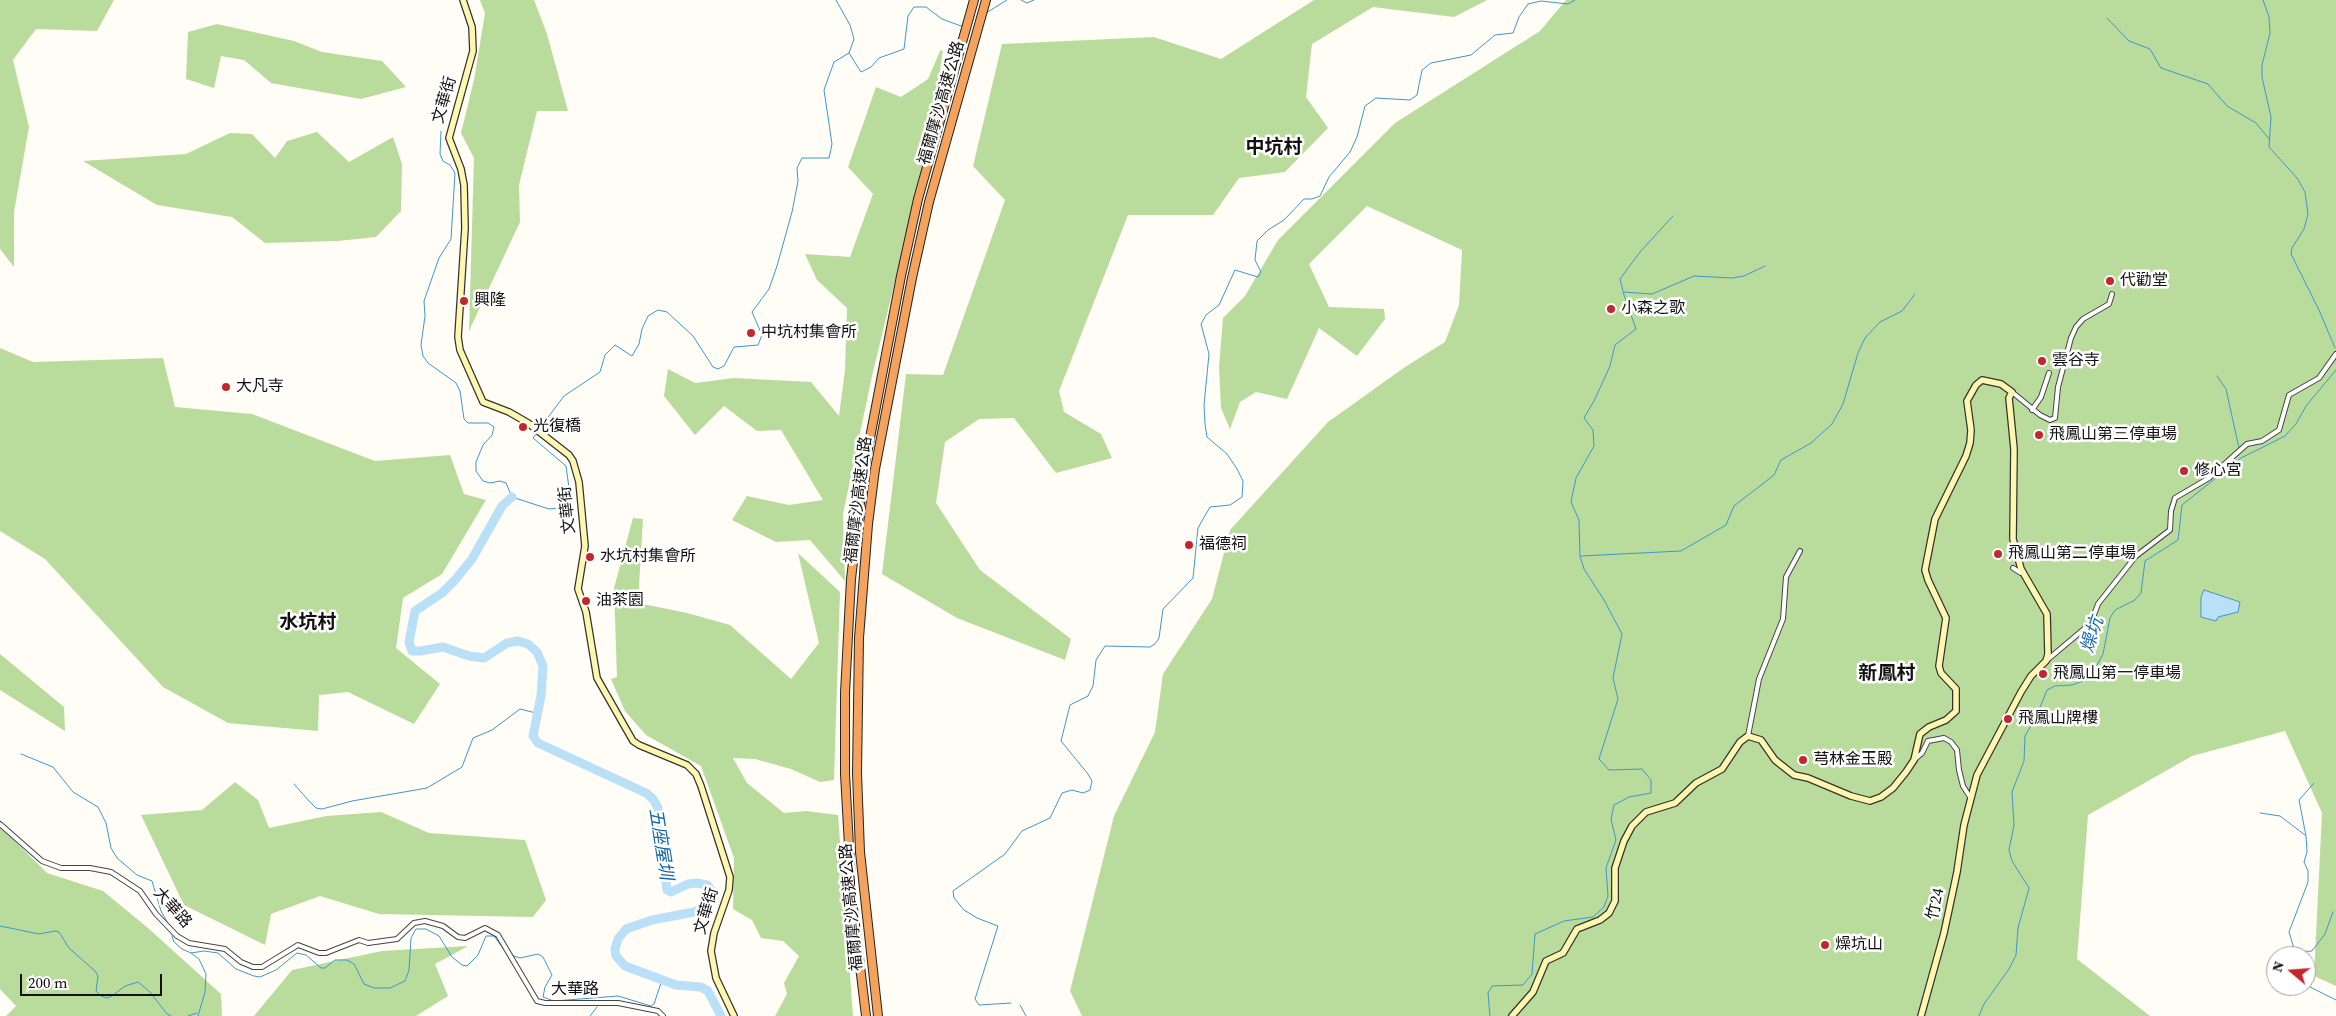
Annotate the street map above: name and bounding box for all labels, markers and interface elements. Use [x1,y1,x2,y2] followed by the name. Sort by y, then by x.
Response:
[915,39,969,167] street label: 福爾摩沙高速公路
[429,74,461,126] street label: 文華街
[1246,137,1302,159] district label: 中坑村
[2120,271,2168,291] place label: 代勸堂
[2104,275,2116,287] marker: 代勸堂
[474,291,506,311] place label: 興隆
[458,295,470,307] marker: 興隆
[1621,299,1685,319] place label: 小森之歌
[1605,303,1617,315] marker: 小森之歌
[761,323,857,343] place label: 中坑村集會所
[745,327,757,339] marker: 中坑村集會所
[2052,351,2100,371] place label: 雲谷寺
[2036,355,2048,367] marker: 雲谷寺
[236,377,284,397] place label: 大凡寺
[220,381,232,393] marker: 大凡寺
[533,417,581,437] place label: 光復橋
[517,421,529,433] marker: 光復橋
[2049,425,2177,445] place label: 飛鳳山第三停車場
[2033,429,2045,441] marker: 飛鳳山第三停車場
[842,435,876,565] street label: 福爾摩沙高速公路
[2194,461,2242,481] place label: 修心宮
[2178,465,2190,477] marker: 修心宮
[556,485,580,535] street label: 文華街
[1199,535,1247,555] place label: 福德祠
[1183,539,1195,551] marker: 福德祠
[2008,544,2136,564] place label: 飛鳳山第二停車場
[600,547,696,567] place label: 水坑村集會所
[1992,548,2004,560] marker: 飛鳳山第二停車場
[584,551,596,563] marker: 水坑村集會所
[596,591,644,611] place label: 油茶園
[580,595,592,607] marker: 油茶園
[280,612,336,634] district label: 水坑村
[2077,615,2109,655] water label: 燥坑
[1859,663,1915,685] district label: 新鳳村
[2053,664,2181,684] place label: 飛鳳山第一停車場
[2037,668,2049,680] marker: 飛鳳山第一停車場
[2018,709,2098,729] place label: 飛鳳山牌樓
[2002,713,2014,725] marker: 飛鳳山牌樓
[1813,750,1893,770] place label: 芎林金玉殿
[1797,754,1809,766] marker: 芎林金玉殿
[644,807,676,881] water label: 五座屋圳
[837,842,867,972] street label: 福爾摩沙高速公路
[149,884,195,932] street label: 大華路
[691,885,723,937] street label: 文華街
[1923,886,1949,922] street label: 竹24
[1835,935,1883,955] place label: 燥坑山
[1819,939,1831,951] marker: 燥坑山
[2266,946,2316,996] north arrow
[2267,959,2289,975] text: N
[22,964,165,996] scale bar
[28,972,68,993] text: 200 m
[551,980,599,1000] street label: 大華路

